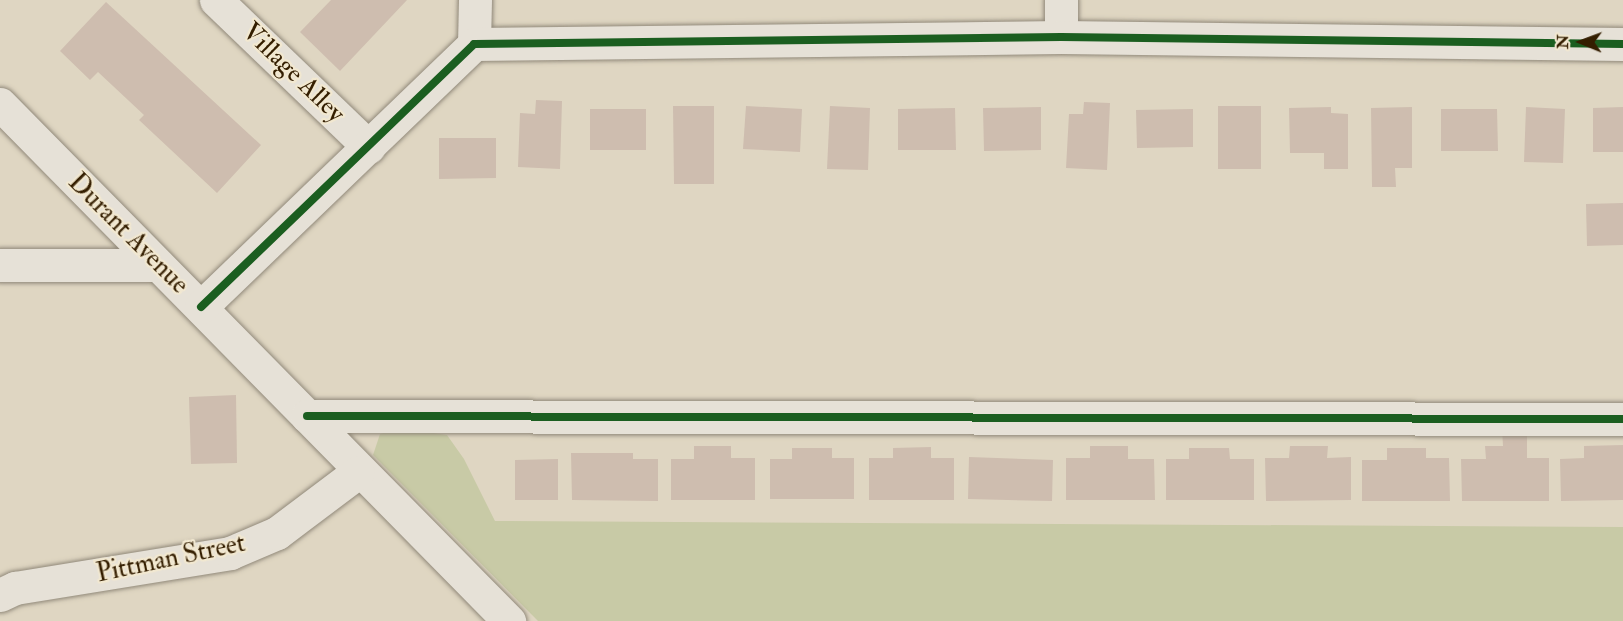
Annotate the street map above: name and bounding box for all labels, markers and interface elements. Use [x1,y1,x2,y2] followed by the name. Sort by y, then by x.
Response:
[1551,12,1611,72] north arrow
[235,16,351,130] street label: Village Alley
[1553,34,1573,49] text: N
[61,167,195,301] street label: Durant Avenue
[94,528,248,590] street label: Pittman Street

